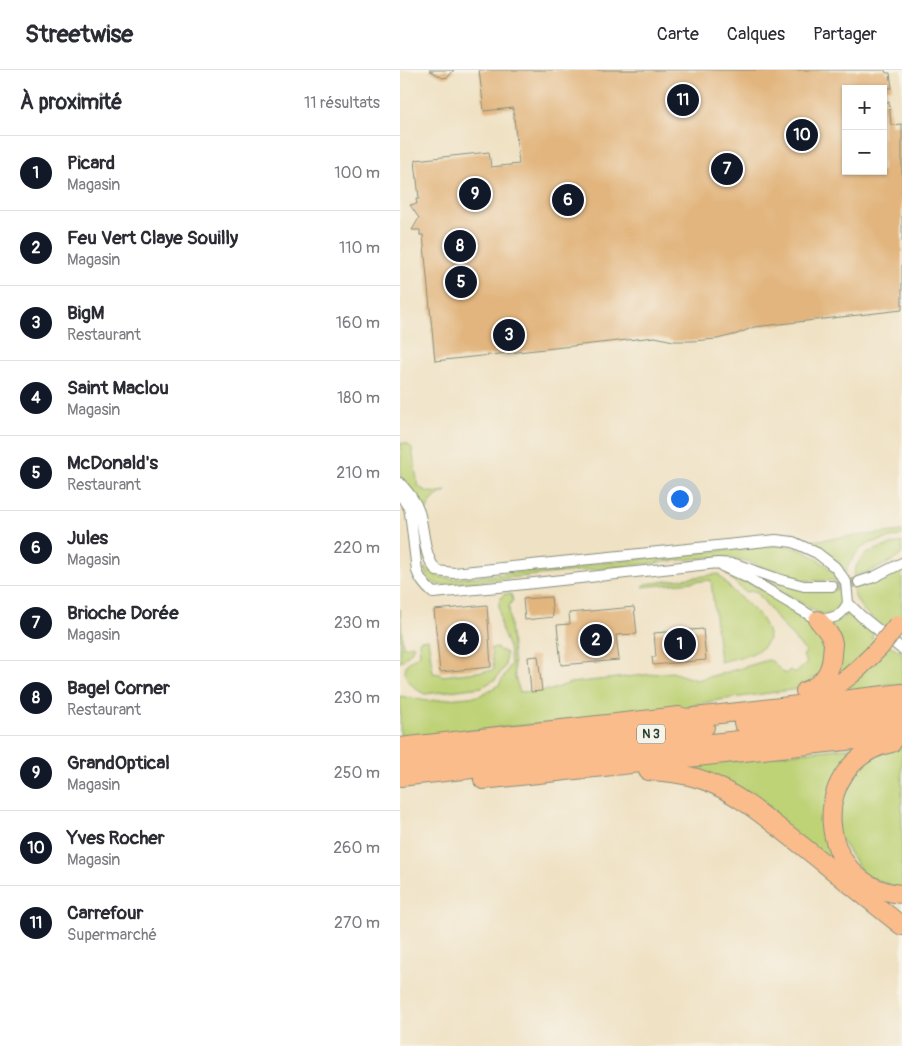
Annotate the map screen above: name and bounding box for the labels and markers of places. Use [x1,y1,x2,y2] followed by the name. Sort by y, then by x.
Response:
[667,81,699,119] pin: 11
[786,116,818,154] pin: 10
[711,150,743,188] pin: 7
[459,175,491,213] pin: 9
[552,181,584,219] pin: 6
[444,227,476,265] pin: 8
[445,263,477,301] pin: 5
[493,316,525,354] pin: 3
[447,620,479,658] pin: 4
[580,621,612,659] pin: 2
[664,625,696,663] pin: 1

